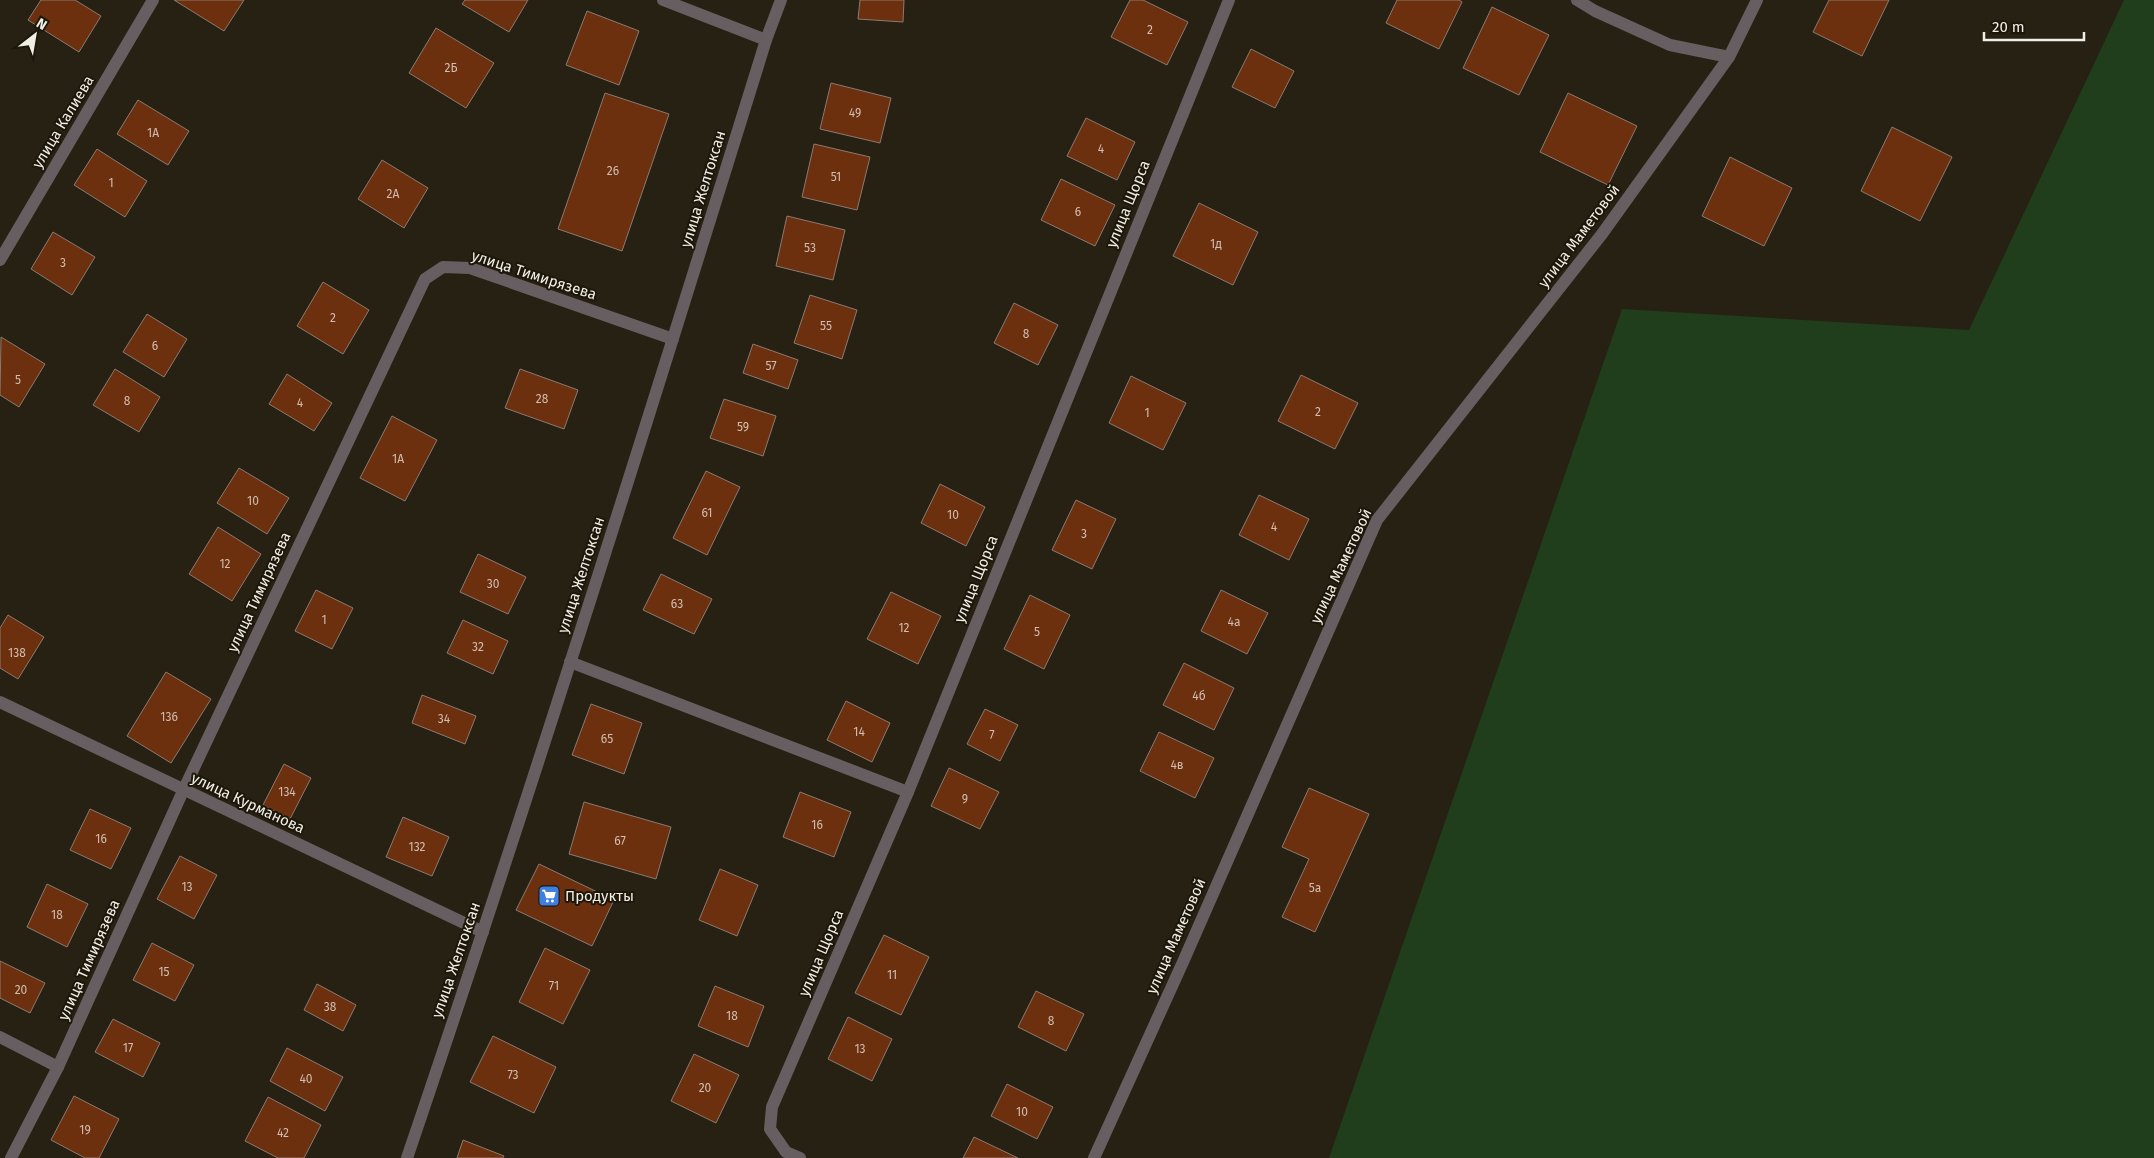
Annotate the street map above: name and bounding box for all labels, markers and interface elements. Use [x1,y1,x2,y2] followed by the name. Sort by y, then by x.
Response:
[10,10,60,60] north arrow
[1984,10,2084,42] scale bar
[33,15,50,34] text: N
[1992,18,2025,36] text: 20 m
[1147,23,1153,37] house number: 2
[445,61,457,75] house number: 2Б
[28,72,98,172] street label: улица Калиева
[849,106,861,120] house number: 49
[147,126,159,140] house number: 1А
[677,128,729,250] street label: улица Желтоксан
[1098,142,1105,156] house number: 4
[1102,158,1154,250] street label: улица Щорса
[607,164,619,178] house number: 26
[831,170,841,184] house number: 51
[108,176,114,190] house number: 1
[1534,181,1624,291] street label: улица Маметовой
[387,187,400,201] house number: 2А
[1075,205,1081,219] house number: 6
[1210,237,1222,251] house number: 1д
[804,241,816,255] house number: 53
[469,246,599,304] street label: улица Тимирязева
[60,256,66,270] house number: 3
[330,311,336,325] house number: 2
[820,319,832,333] house number: 55
[1023,327,1030,341] house number: 8
[152,339,158,353] house number: 6
[765,359,777,373] house number: 57
[15,373,21,387] house number: 5
[536,392,549,406] house number: 28
[124,394,131,408] house number: 8
[297,396,304,410] house number: 4
[1315,405,1321,419] house number: 2
[1144,406,1150,420] house number: 1
[737,420,749,434] house number: 59
[392,452,404,466] house number: 1А
[247,494,259,508] house number: 10
[701,506,713,520] house number: 61
[1306,506,1376,626] street label: улица Маметовой
[947,508,959,522] house number: 10
[554,514,608,636] street label: улица Желтоксан
[1271,520,1278,534] house number: 4
[1081,527,1087,541] house number: 3
[223,529,295,655] street label: улица Тимирязева
[950,533,1002,625] street label: улица Щорса
[219,557,231,571] house number: 12
[487,577,500,591] house number: 30
[671,597,683,611] house number: 63
[321,613,327,627] house number: 1
[1228,615,1240,629] house number: 4а
[898,621,910,635] house number: 12
[1034,625,1040,639] house number: 5
[472,640,484,654] house number: 32
[8,646,26,660] house number: 138
[1192,689,1206,703] house number: 4б
[160,710,178,724] house number: 136
[438,712,451,726] house number: 34
[853,725,865,739] house number: 14
[989,728,995,742] house number: 7
[601,732,613,746] house number: 65
[1170,758,1184,772] house number: 4в
[188,769,308,837] street label: улица Курманова
[278,785,296,799] house number: 134
[962,792,968,806] house number: 9
[811,818,823,832] house number: 16
[95,832,107,846] house number: 16
[614,834,626,848] house number: 67
[408,840,426,854] house number: 132
[1142,875,1210,997] street label: улица Маметовой
[181,880,193,894] house number: 13
[1309,881,1321,895] house number: 5а
[537,884,561,908] supermarket icon: Продукты
[565,887,634,905] place label: Продукты
[54,897,124,1023] street label: улица Тимирязева
[428,900,484,1020] street label: улица Желтоксан
[795,907,847,999] street label: улица Щорса
[51,908,63,922] house number: 18
[158,965,170,979] house number: 15
[887,968,897,982] house number: 11
[549,979,559,993] house number: 71
[15,983,28,997] house number: 20
[324,1000,337,1014] house number: 38
[726,1009,738,1023] house number: 18
[1048,1014,1055,1028] house number: 8
[123,1041,133,1055] house number: 17
[854,1042,866,1056] house number: 13
[507,1068,519,1082] house number: 73
[299,1072,313,1086] house number: 40
[699,1081,712,1095] house number: 20
[1016,1105,1028,1119] house number: 10
[79,1123,91,1137] house number: 19
[277,1126,289,1140] house number: 42

